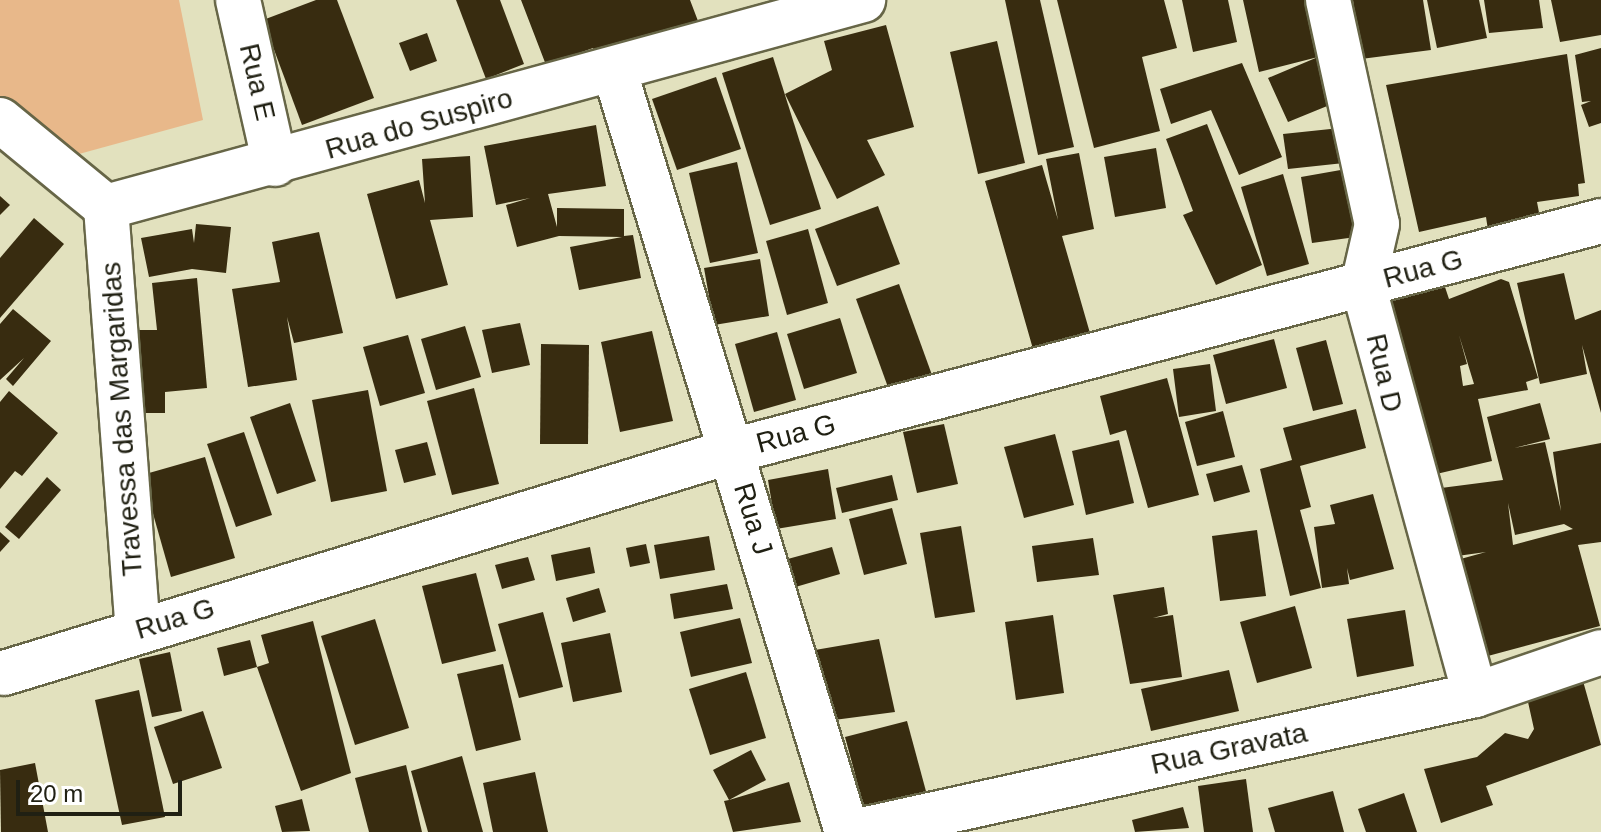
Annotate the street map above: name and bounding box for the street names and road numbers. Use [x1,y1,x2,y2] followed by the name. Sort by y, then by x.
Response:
[232,40,282,124] street label: Rua E
[322,81,516,167] street label: Rua do Suspiro
[1380,242,1466,296] street label: Rua G
[94,261,150,577] street label: Travessa das Margaridas
[1359,331,1409,415] street label: Rua D
[753,407,839,461] street label: Rua G
[726,479,780,559] street label: Rua J
[131,591,219,647] street label: Rua G
[1148,716,1310,782] street label: Rua Gravata

